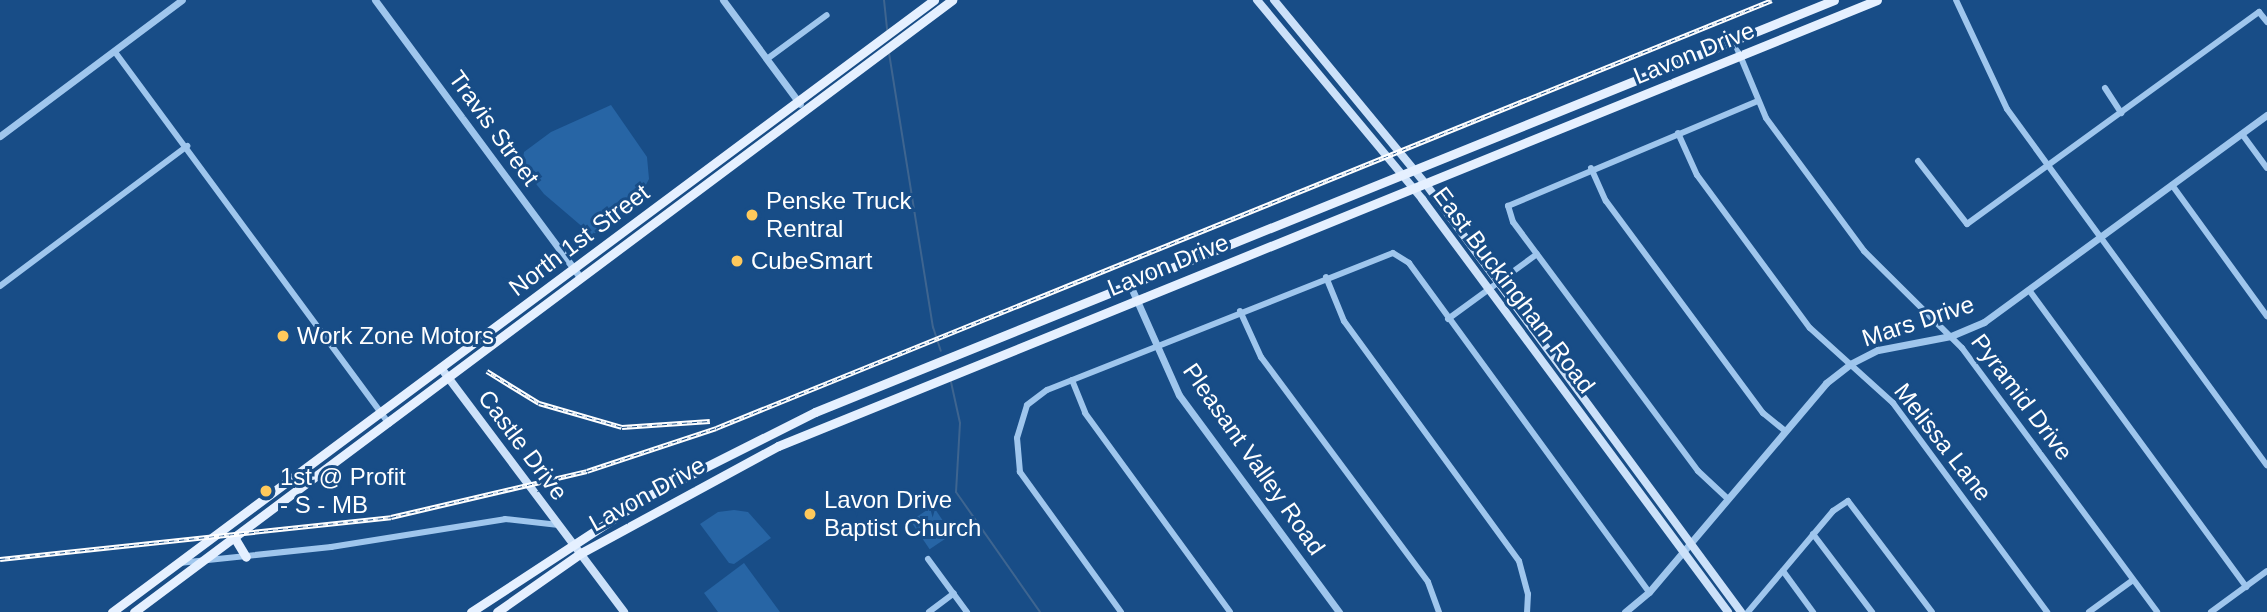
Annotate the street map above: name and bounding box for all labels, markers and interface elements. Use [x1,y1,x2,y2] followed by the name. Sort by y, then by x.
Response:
[1629,16,1759,90] street label: Lavon Drive
[443,65,545,191] street label: Travis Street
[503,178,655,302] street label: North 1st Street
[1427,181,1601,399] street label: East Buckingham Road
[766,187,912,243] place label: Penske Truck Rentral
[744,207,760,223] marker: Penske Truck Rentral
[1103,228,1233,302] street label: Lavon Drive
[751,247,872,275] place label: CubeSmart
[729,253,745,269] marker: CubeSmart
[1858,289,1978,353] street label: Mars Drive
[297,322,494,350] place label: Work Zone Motors
[275,328,291,344] marker: Work Zone Motors
[1965,328,2079,466] street label: Pyramid Drive
[1177,357,1331,561] street label: Pleasant Valley Road
[1888,377,1998,507] street label: Melissa Lane
[472,384,574,506] street label: Castle Drive
[584,450,710,538] street label: Lavon Drive
[280,463,406,519] place label: 1st @ Profit - S - MB
[258,483,274,499] marker: 1st @ Profit - S - MB
[824,486,981,542] place label: Lavon Drive Baptist Church
[802,506,818,522] marker: Lavon Drive Baptist Church

